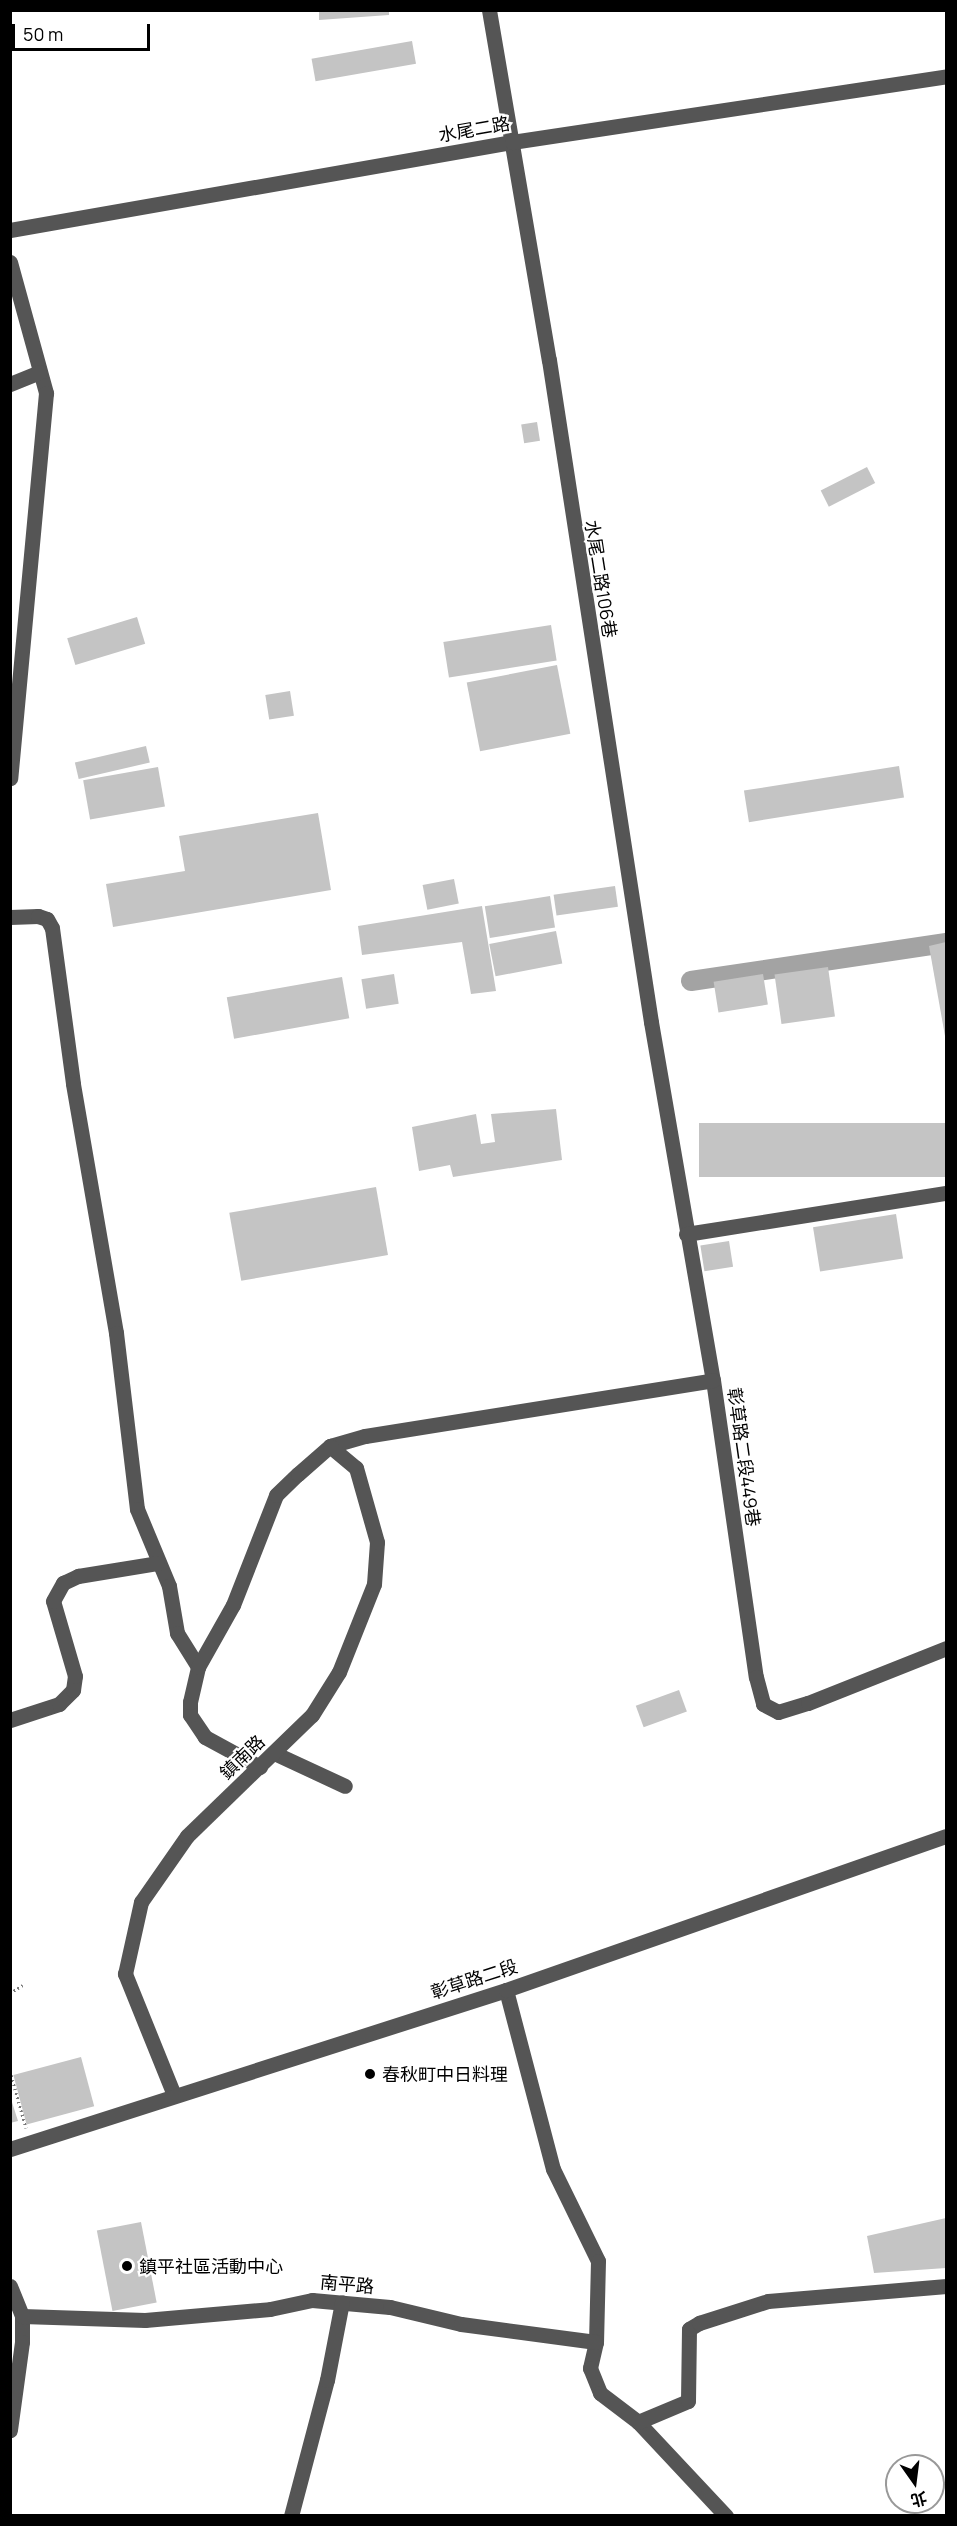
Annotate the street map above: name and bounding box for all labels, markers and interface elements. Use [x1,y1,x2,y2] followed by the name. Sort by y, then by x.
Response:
[15,12,153,50] scale bar
[23,22,63,46] text: 50 m
[437,112,511,146] street label: 水尾二路
[581,518,621,640] street label: 水尾二路106巷
[724,1386,764,1528] street label: 彰草路二段449巷
[215,1730,269,1784] street label: 鎮南路
[428,1955,520,2003] street label: 彰草路二段
[382,2063,508,2085] place label: 春秋町中日料理
[363,2067,377,2081] marker: 春秋町中日料理
[139,2255,283,2277] place label: 鎮平社區活動中心
[120,2259,134,2273] marker: 鎮平社區活動中心
[319,2271,375,2297] street label: 南平路
[885,2454,945,2514] north arrow
[908,2487,929,2512] text: 北

